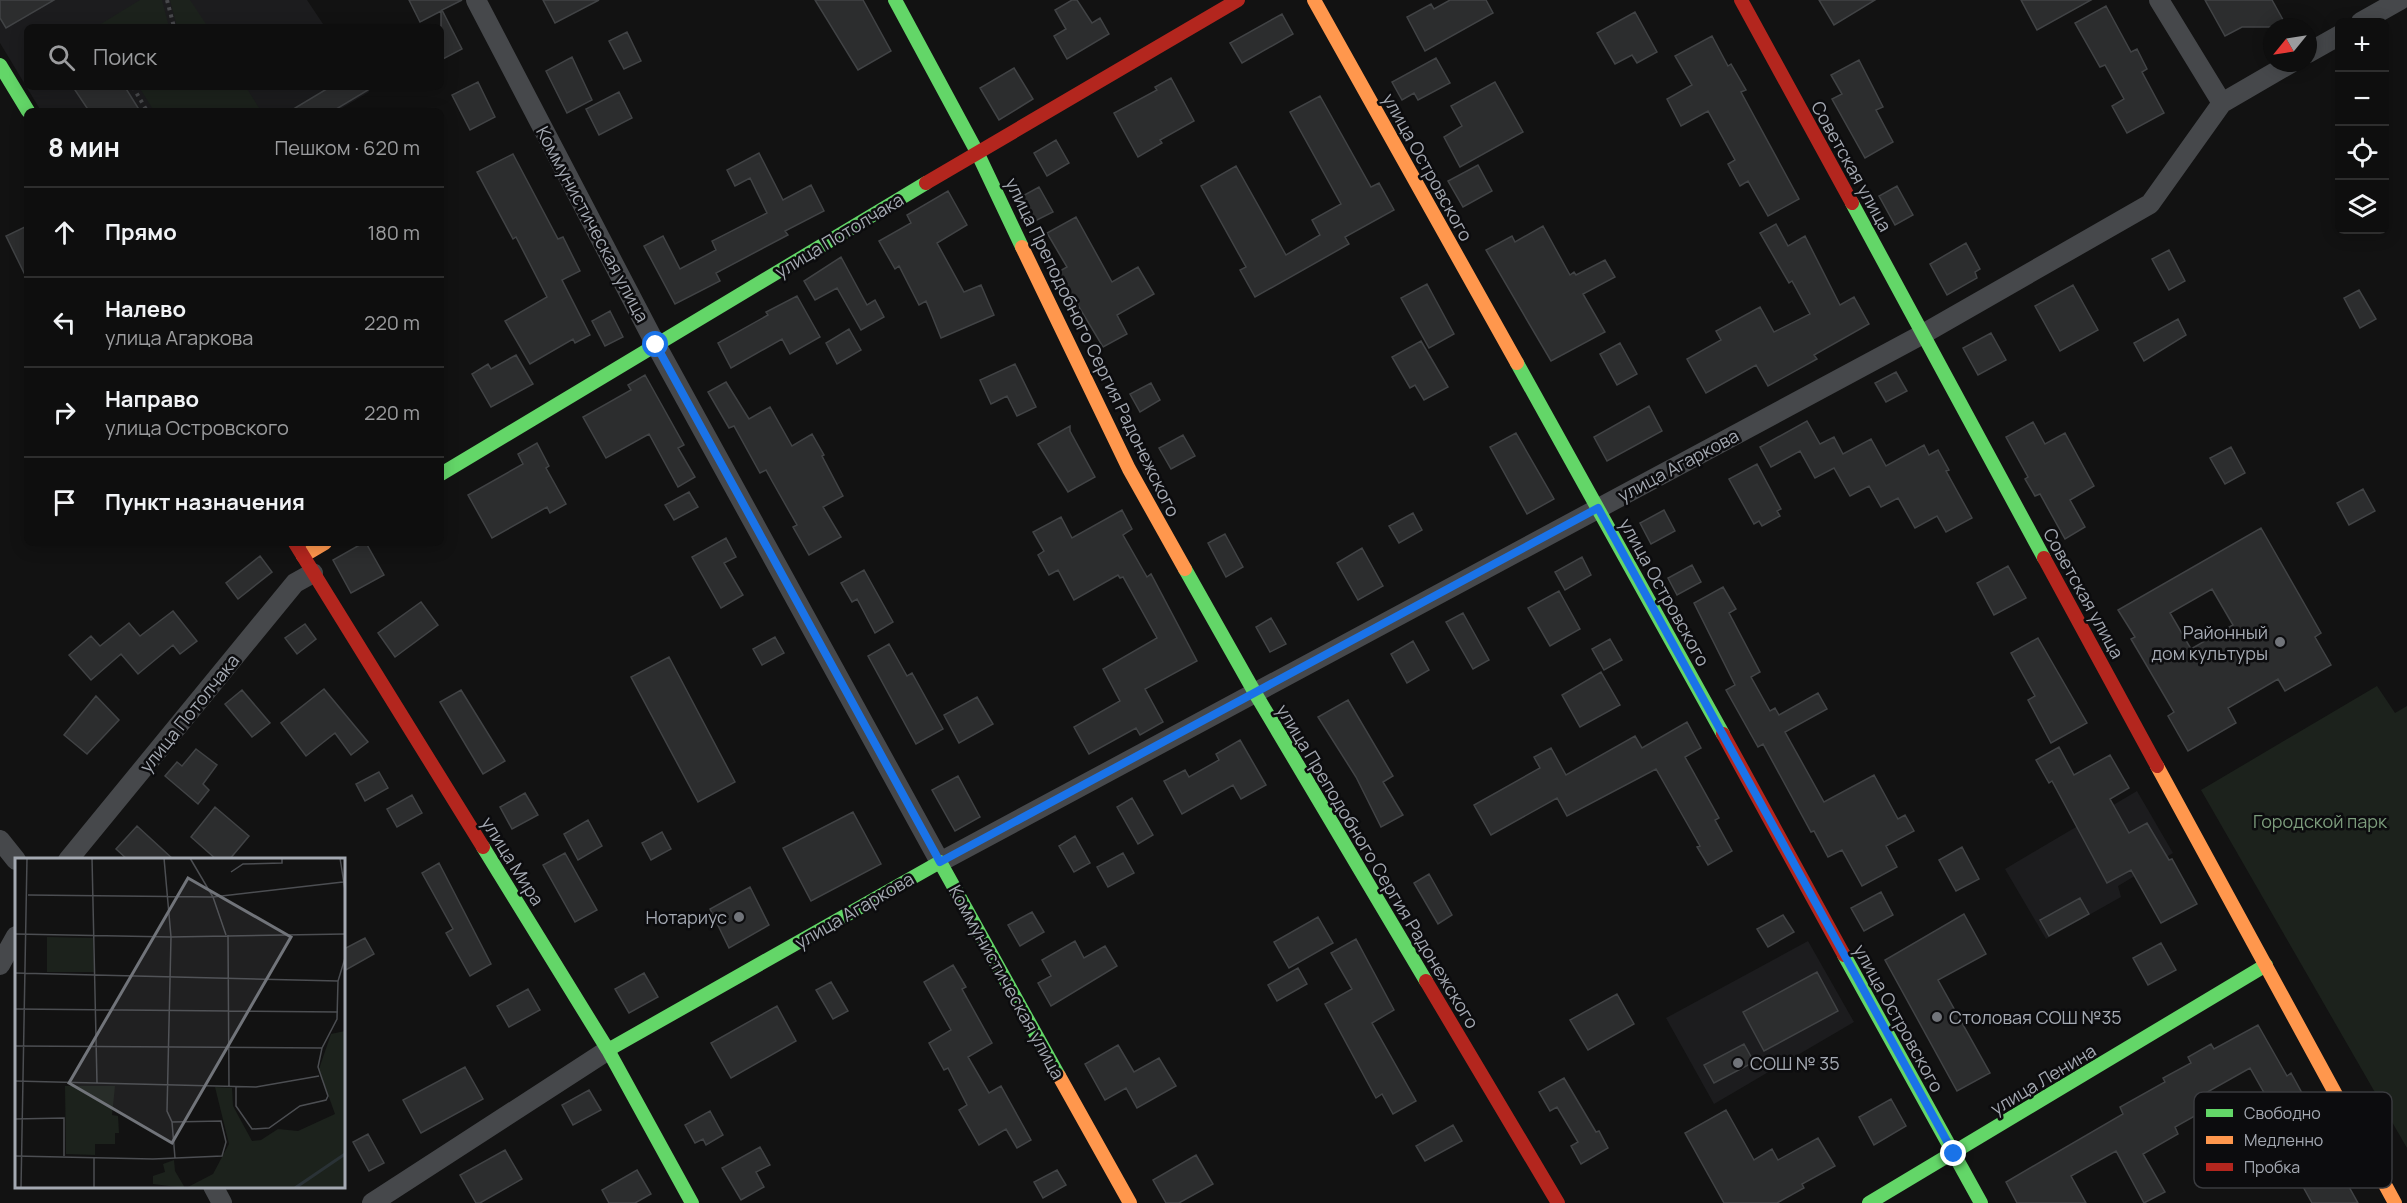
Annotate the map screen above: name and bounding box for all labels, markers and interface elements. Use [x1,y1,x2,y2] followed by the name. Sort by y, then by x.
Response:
[2263,18,2317,72] north arrow
[2335,18,2389,234] map controls
[2335,18,2389,72] button: +
[24,24,444,90] search box
[45,41,78,74] icon: search
[93,42,157,72] text: Поиск
[2335,72,2389,126] button: −
[1377,89,1479,245] street label: улица Островского
[1806,96,1898,236] street label: Советская улица
[531,122,655,326] street label: Коммунистическая улица
[2335,126,2389,180] button: locate
[48,129,120,165] text: 8 мин
[274,134,420,161] text: Пешком · 620 m
[1000,174,1186,520] street label: улица Преподобного Сергия Радонежского
[2335,180,2389,234] button: layers
[770,187,908,283] street label: улица Потолчака
[48,216,81,249] icon: ahead
[105,217,177,247] text: Прямо
[367,219,420,246] text: 180 m
[105,294,186,324] text: Налево
[48,306,81,339] icon: left
[364,309,420,336] text: 220 m
[105,324,253,351] text: улица Агаркова
[642,331,668,357] route start
[105,384,199,414] text: Направо
[48,396,81,429] icon: right
[364,399,420,426] text: 220 m
[105,414,289,441] text: улица Островского
[1613,423,1743,507] street label: улица Агаркова
[48,486,81,519] icon: arrive
[105,487,305,517] text: Пункт назначения
[1614,514,1716,670] street label: улица Островского
[2038,523,2130,663] street label: Советская улица
[2151,620,2268,665] place label: Районный дом культуры
[2273,635,2287,649] marker: Районный дом культуры
[134,649,244,777] street label: улица Потолчака
[1271,699,1485,1033] street label: улица Преподобного Сергия Радонежского
[2253,809,2388,833] park label: Городской парк
[476,812,550,910] street label: улица Мира
[15,858,345,1188] inset map
[790,866,918,954] street label: улица Агаркова
[944,881,1070,1083] street label: Коммунистическая улица
[646,905,727,929] place label: Нотариус
[732,910,746,924] marker: Нотариус
[1848,940,1950,1096] street label: улица Островского
[1949,1005,2122,1029] place label: Столовая СОШ №35
[1930,1010,1944,1024] marker: Столовая СОШ №35
[1986,1038,2100,1120] street label: улица Ленина
[1750,1051,1840,1075] place label: СОШ № 35
[1731,1056,1745,1070] marker: СОШ № 35
[2194,1092,2392,1188] legend
[2244,1102,2321,1124] text: Свободно
[2244,1129,2323,1151] text: Медленно
[1940,1140,1966,1166] route end
[2244,1156,2300,1178] text: Пробка

